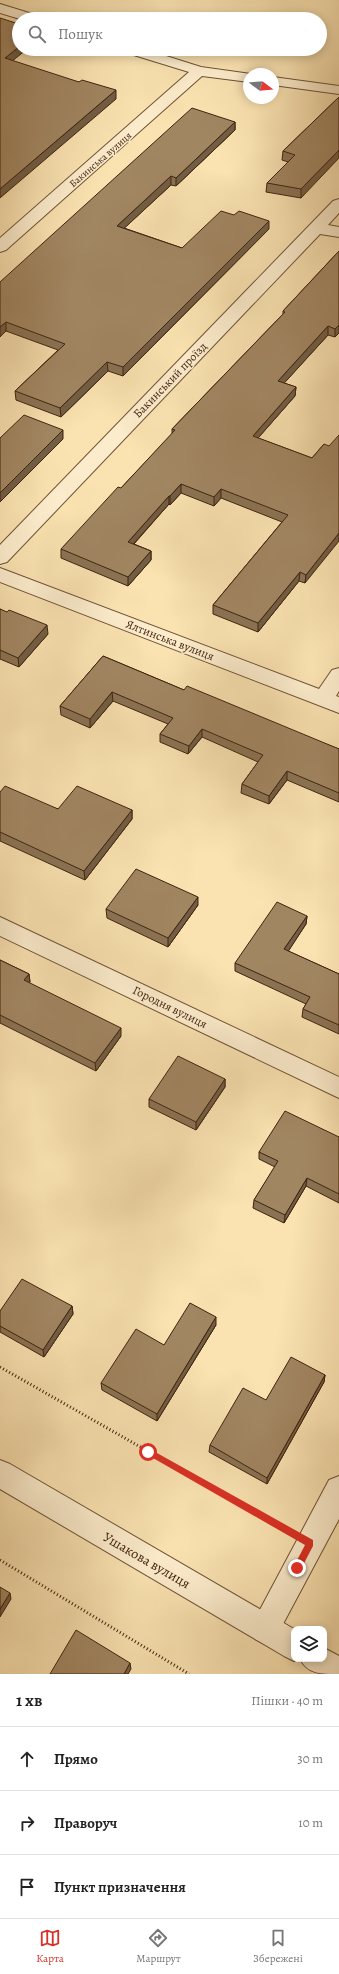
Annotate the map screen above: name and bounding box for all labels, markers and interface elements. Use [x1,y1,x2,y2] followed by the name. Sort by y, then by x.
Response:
[12,12,327,56] search box
[26,23,48,45] icon: search
[58,24,103,44] text: Пошук
[243,68,279,104] north arrow
[67,129,134,190] street label: Бакинська вулиця
[130,339,210,421] street label: Бакинський проїзд
[123,616,217,664] street label: Ялтинська вулиця
[130,982,210,1032] street label: Городня вулиця
[139,1443,157,1461] route start
[100,1528,194,1593] street label: Ушакова вулиця
[288,1559,306,1577] route end
[291,1626,327,1662] map controls
[291,1626,327,1662] button: layers
[16,1689,42,1712] text: 1 хв
[251,1692,323,1709] text: Пішки · 40 m
[16,1748,38,1770] icon: ahead
[54,1749,98,1769] text: Прямо
[297,1750,323,1767] text: 30 m
[16,1812,38,1834] icon: right
[54,1813,117,1833] text: Праворуч
[298,1814,323,1831] text: 10 m
[16,1876,38,1898] icon: arrive
[54,1877,186,1897] text: Пункт призначення
[36,1927,64,1966] tab: Карта
[136,1927,181,1966] tab: Маршрут
[253,1927,303,1966] tab: Збережені

